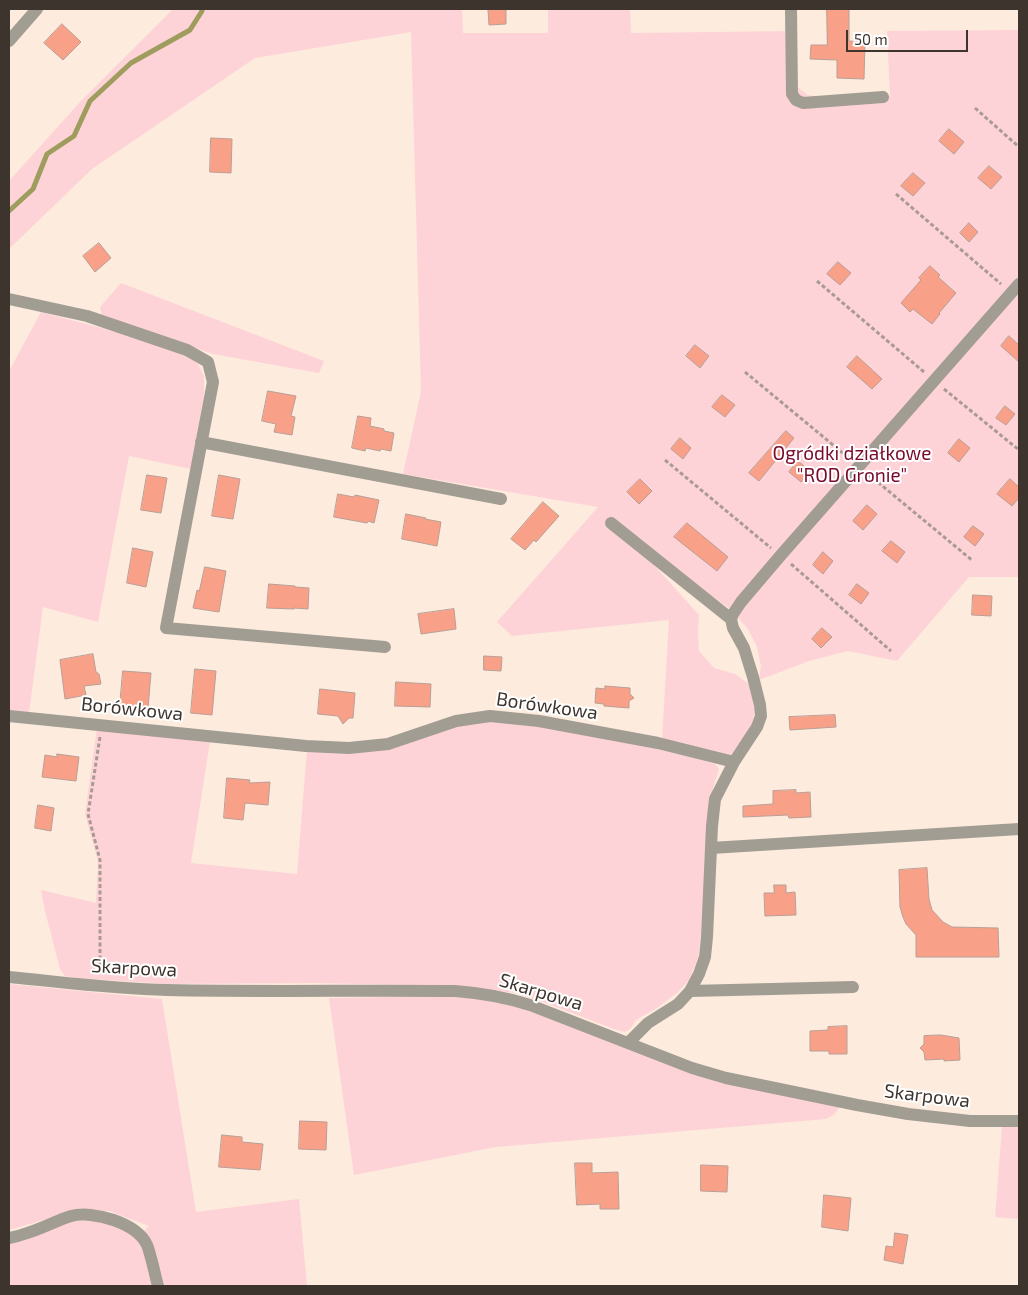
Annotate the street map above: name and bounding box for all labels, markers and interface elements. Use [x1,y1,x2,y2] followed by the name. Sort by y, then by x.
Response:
[848,20,970,52] scale bar
[854,30,888,48] text: 50 m
[773,443,931,487] park label: Ogródki działkowe "ROD Gronie"
[495,688,599,724] street label: Borówkowa
[80,692,184,726] street label: Borówkowa
[90,954,178,982] street label: Skarpowa
[496,969,586,1015] street label: Skarpowa
[883,1079,971,1113] street label: Skarpowa

